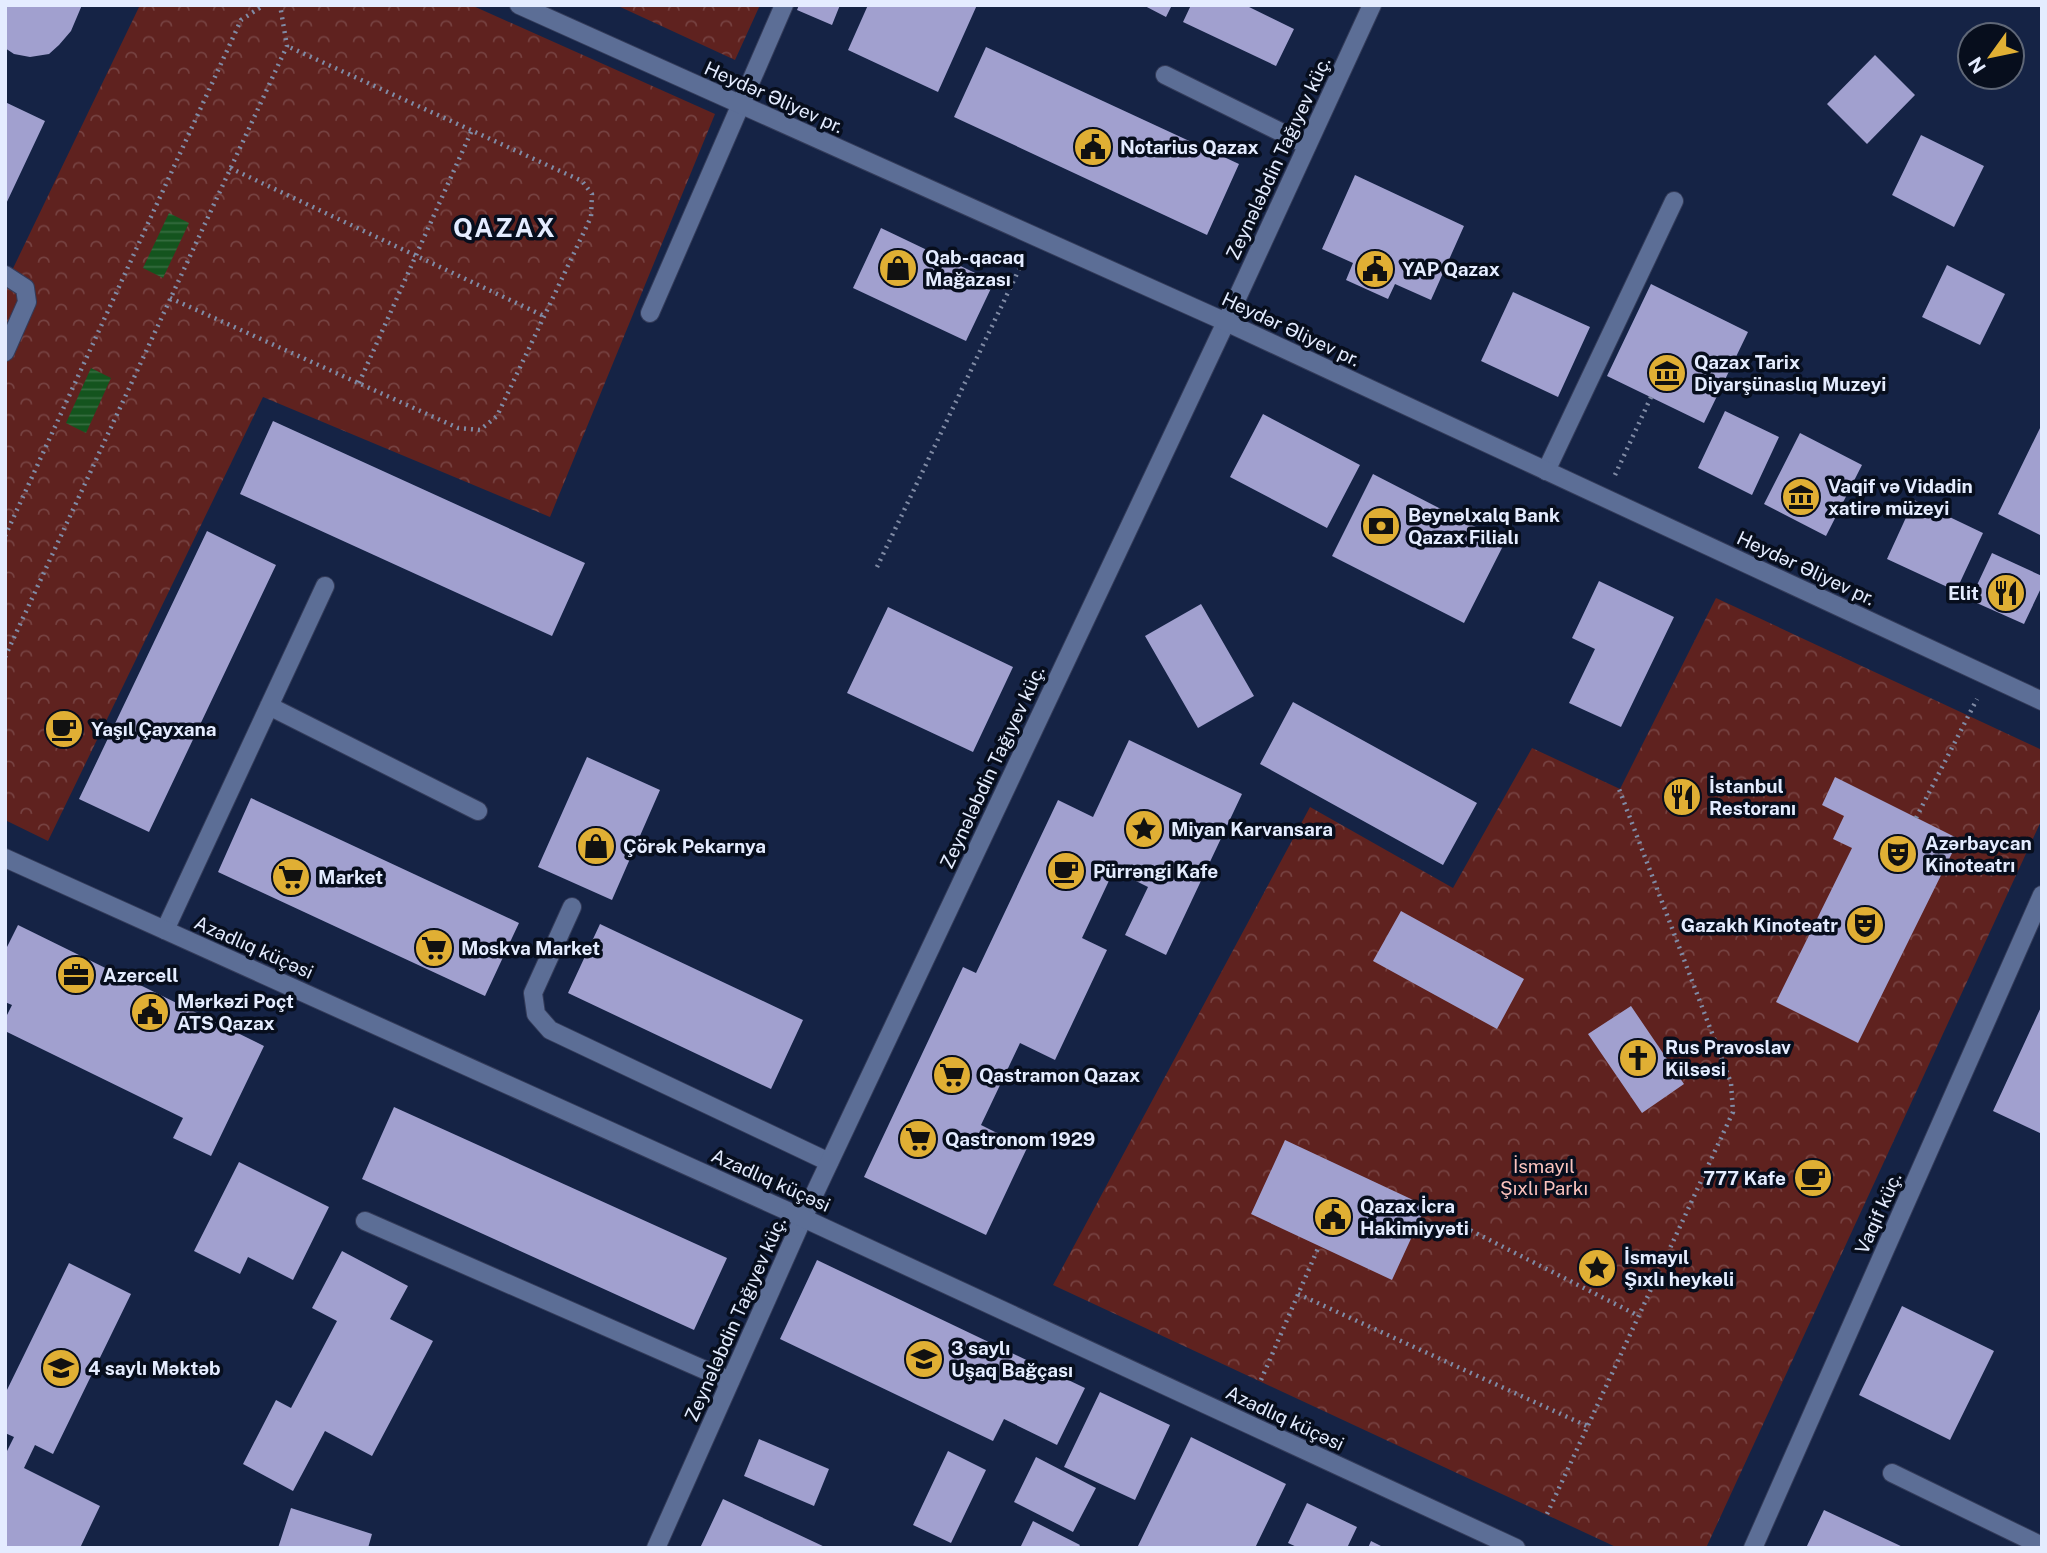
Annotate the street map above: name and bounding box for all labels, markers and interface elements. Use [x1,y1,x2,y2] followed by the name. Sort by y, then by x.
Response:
[1956,21,2026,91] north arrow
[1221,53,1335,263] street label: Zeynələbdin Tağıyev küç.
[1963,53,1990,77] text: N
[701,57,847,137] street label: Heydər Əliyev pr.
[1072,126,1114,168] public building icon: Notarius Qazax
[1120,136,1259,158] place label: Notarius Qazax
[453,212,557,243] district label: QAZAX
[925,246,1024,290] place label: Qab-qacaq Mağazası
[877,247,919,289] shop icon: Qab-qacaq Mağazası
[1354,248,1396,290] public building icon: YAP Qazax
[1402,258,1500,280] place label: YAP Qazax
[1219,287,1363,371] street label: Heydər Əliyev pr.
[1694,351,1886,395] place label: Qazax Tarix Diyarşünaslıq Muzeyi
[1646,352,1688,394] museum icon: Qazax Tarix Diyarşünaslıq Muzeyi
[1828,475,1973,519] place label: Vaqif və Vidadin xatirə müzeyi
[1780,476,1822,518] museum icon: Vaqif və Vidadin xatirə müzeyi
[1408,504,1560,548] place label: Beynəlxalq Bank Qazax Filialı
[1360,505,1402,547] bank icon: Beynəlxalq Bank Qazax Filialı
[1734,526,1878,610] street label: Heydər Əliyev pr.
[1985,572,2027,614] restaurant icon: Elit
[1948,582,1979,604] place label: Elit
[935,662,1049,872] street label: Zeynələbdin Tağıyev küç.
[43,708,85,750] cafe icon: Yaşıl Çayxana
[91,718,217,740] place label: Yaşıl Çayxana
[1709,775,1796,819] place label: İstanbul Restoranı
[1661,776,1703,818] restaurant icon: İstanbul Restoranı
[1123,808,1165,850] place icon: Miyan Karvansara
[1171,818,1333,840] place label: Miyan Karvansara
[575,825,617,867] shop icon: Çörək Pekarnya
[1925,832,2032,876] place label: Azərbaycan Kinoteatrı
[1877,833,1919,875] theatre icon: Azərbaycan Kinoteatrı
[623,835,766,857] place label: Çörək Pekarnya
[1045,850,1087,892] cafe icon: Pürrəngi Kafe
[270,856,312,898] supermarket icon: Market
[1093,860,1218,882] place label: Pürrəngi Kafe
[318,866,383,888] place label: Market
[1844,904,1886,946] theatre icon: Gazakh Kinoteatr
[191,911,317,983] street label: Azadlıq küçəsi
[1681,914,1838,936] place label: Gazakh Kinoteatr
[413,927,455,969] supermarket icon: Moskva Market
[461,937,600,959] place label: Moskva Market
[55,954,97,996] office icon: Azercell
[103,964,179,986] place label: Azercell
[177,990,294,1034] place label: Mərkəzi Poçt ATS Qazax
[129,991,171,1033] public building icon: Mərkəzi Poçt ATS Qazax
[1665,1036,1791,1080] place label: Rus Pravoslav Kilsəsi
[1617,1037,1659,1079] church icon: Rus Pravoslav Kilsəsi
[931,1054,973,1096] supermarket icon: Qastramon Qazax
[979,1064,1140,1086] place label: Qastramon Qazax
[897,1118,939,1160] supermarket icon: Qastronom 1929
[945,1128,1095,1150] place label: Qastronom 1929
[708,1144,834,1216] street label: Azadlıq küçəsi
[1500,1155,1588,1199] park label: İsmayıl Şıxlı Parkı
[1792,1157,1834,1199] cafe icon: 777 Kafe
[1703,1167,1786,1189] place label: 777 Kafe
[1850,1169,1906,1257] street label: Vaqif küç.
[1360,1195,1469,1239] place label: Qazax İcra Hakimiyyəti
[1312,1196,1354,1238] public building icon: Qazax İcra Hakimiyyəti
[680,1213,790,1425] street label: Zeynələbdin Tağıyev küç.
[1624,1246,1734,1290] place label: İsmayıl Şıxlı heykəli
[1576,1247,1618,1289] place icon: İsmayıl Şıxlı heykəli
[951,1337,1073,1381] place label: 3 saylı Uşaq Bağçası
[903,1338,945,1380] school or university icon: 3 saylı Uşaq Bağçası
[40,1347,82,1389] school or university icon: 4 saylı Məktəb
[88,1357,221,1379] place label: 4 saylı Məktəb
[1222,1381,1348,1455] street label: Azadlıq küçəsi

